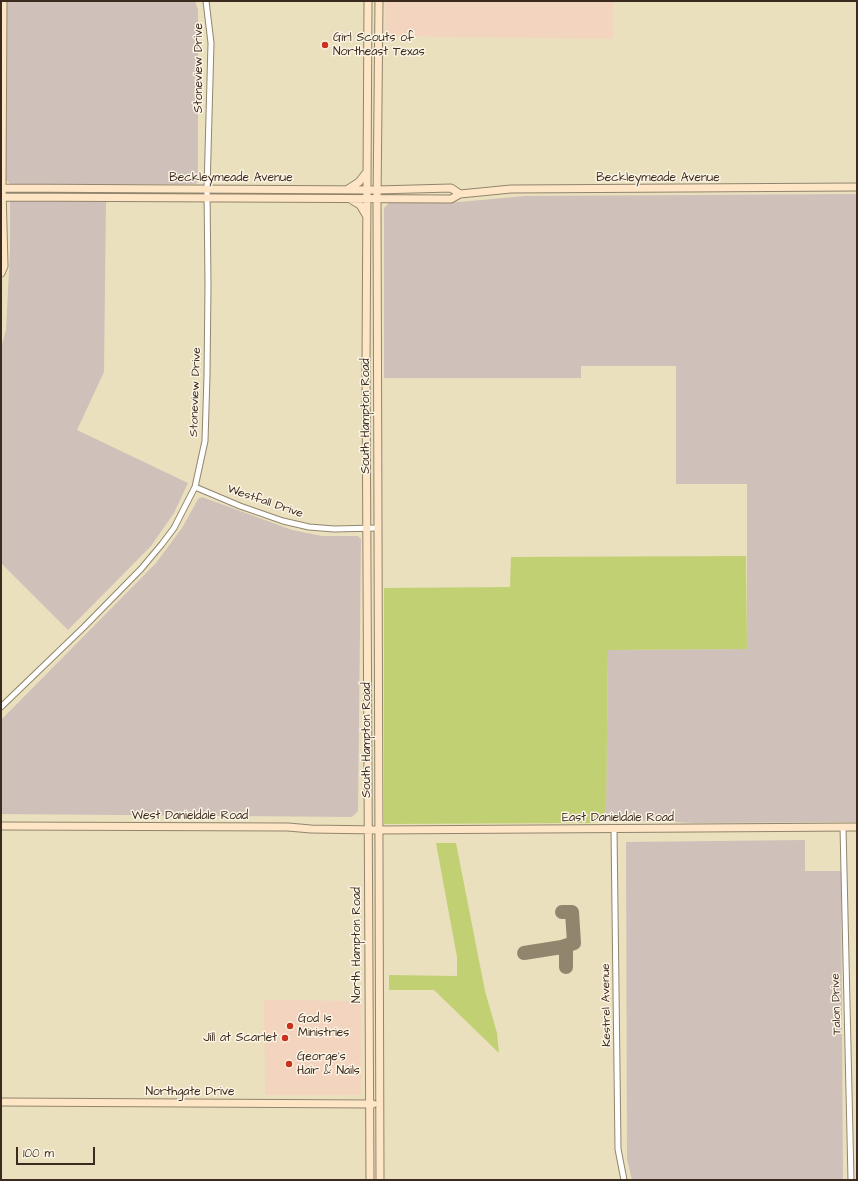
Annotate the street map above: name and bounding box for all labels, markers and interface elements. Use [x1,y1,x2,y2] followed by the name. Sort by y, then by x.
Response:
[192,23,206,113] street label: Stoneview Drive
[333,31,425,59] place label: Girl Scouts of Northeast Texas
[320,40,330,50] marker: Girl Scouts of Northeast Texas
[169,171,293,185] street label: Beckleymeade Avenue
[596,171,720,185] street label: Beckleymeade Avenue
[187,347,205,437] street label: Stoneview Drive
[359,358,373,474] street label: South Hampton Road
[225,482,305,522] street label: Westfall Drive
[360,682,374,798] street label: South Hampton Road
[132,809,248,823] street label: West Danieldale Road
[562,811,674,825] street label: East Danieldale Road
[350,887,364,1003] street label: North Hampton Road
[599,963,615,1047] street label: Kestrel Avenue
[829,973,845,1035] street label: Talon Drive
[298,1012,349,1040] place label: God Is Ministries
[285,1021,295,1031] marker: God Is Ministries
[203,1031,277,1045] place label: Jill at Scarlet
[280,1033,290,1043] marker: Jill at Scarlet
[297,1050,360,1078] place label: George's Hair & Nails
[284,1059,294,1069] marker: George's Hair & Nails
[145,1085,235,1099] street label: Northgate Drive
[18,1139,97,1165] scale bar
[23,1145,54,1162] text: 100 m

